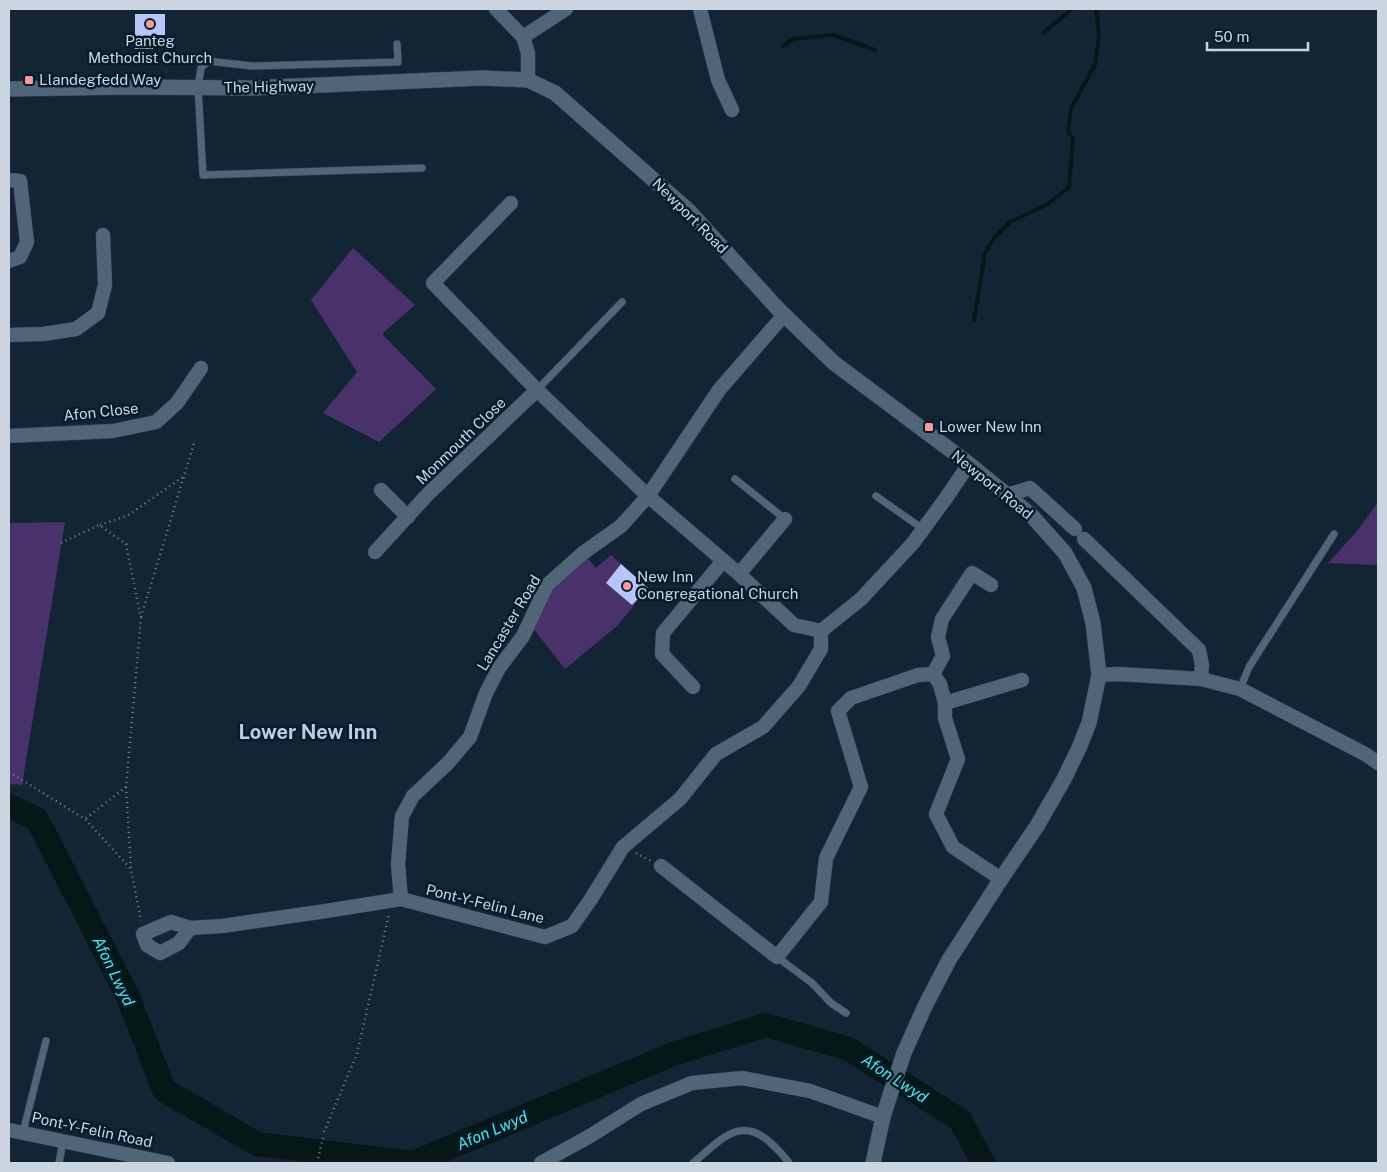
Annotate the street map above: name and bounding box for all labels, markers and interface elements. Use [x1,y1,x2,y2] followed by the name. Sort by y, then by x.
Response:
[144,18,156,30] marker: Panteg Methodist Church
[1207,20,1308,52] scale bar
[1214,28,1249,45] text: 50 m
[88,32,212,66] place label: Panteg Methodist Church
[39,71,161,88] place label: Llandegfedd Way
[23,74,35,86] marker: Llandegfedd Way
[224,77,314,96] street label: The Highway
[649,175,731,257] street label: Newport Road
[412,394,509,488] street label: Monmouth Close
[63,399,139,424] street label: Afon Close
[939,418,1042,435] place label: Lower New Inn
[923,421,935,433] marker: Lower New Inn
[948,447,1036,522] street label: Newport Road
[637,568,798,602] place label: New Inn Congregational Church
[473,572,544,674] street label: Lancaster Road
[621,580,633,592] marker: New Inn Congregational Church
[239,720,377,744] district label: Lower New Inn
[424,881,546,926] street label: Pont-Y-Felin Lane
[89,933,139,1010] water label: Afon Lwyd
[858,1050,932,1107] water label: Afon Lwyd
[454,1107,531,1154] water label: Afon Lwyd
[30,1108,154,1151] street label: Pont-Y-Felin Road

